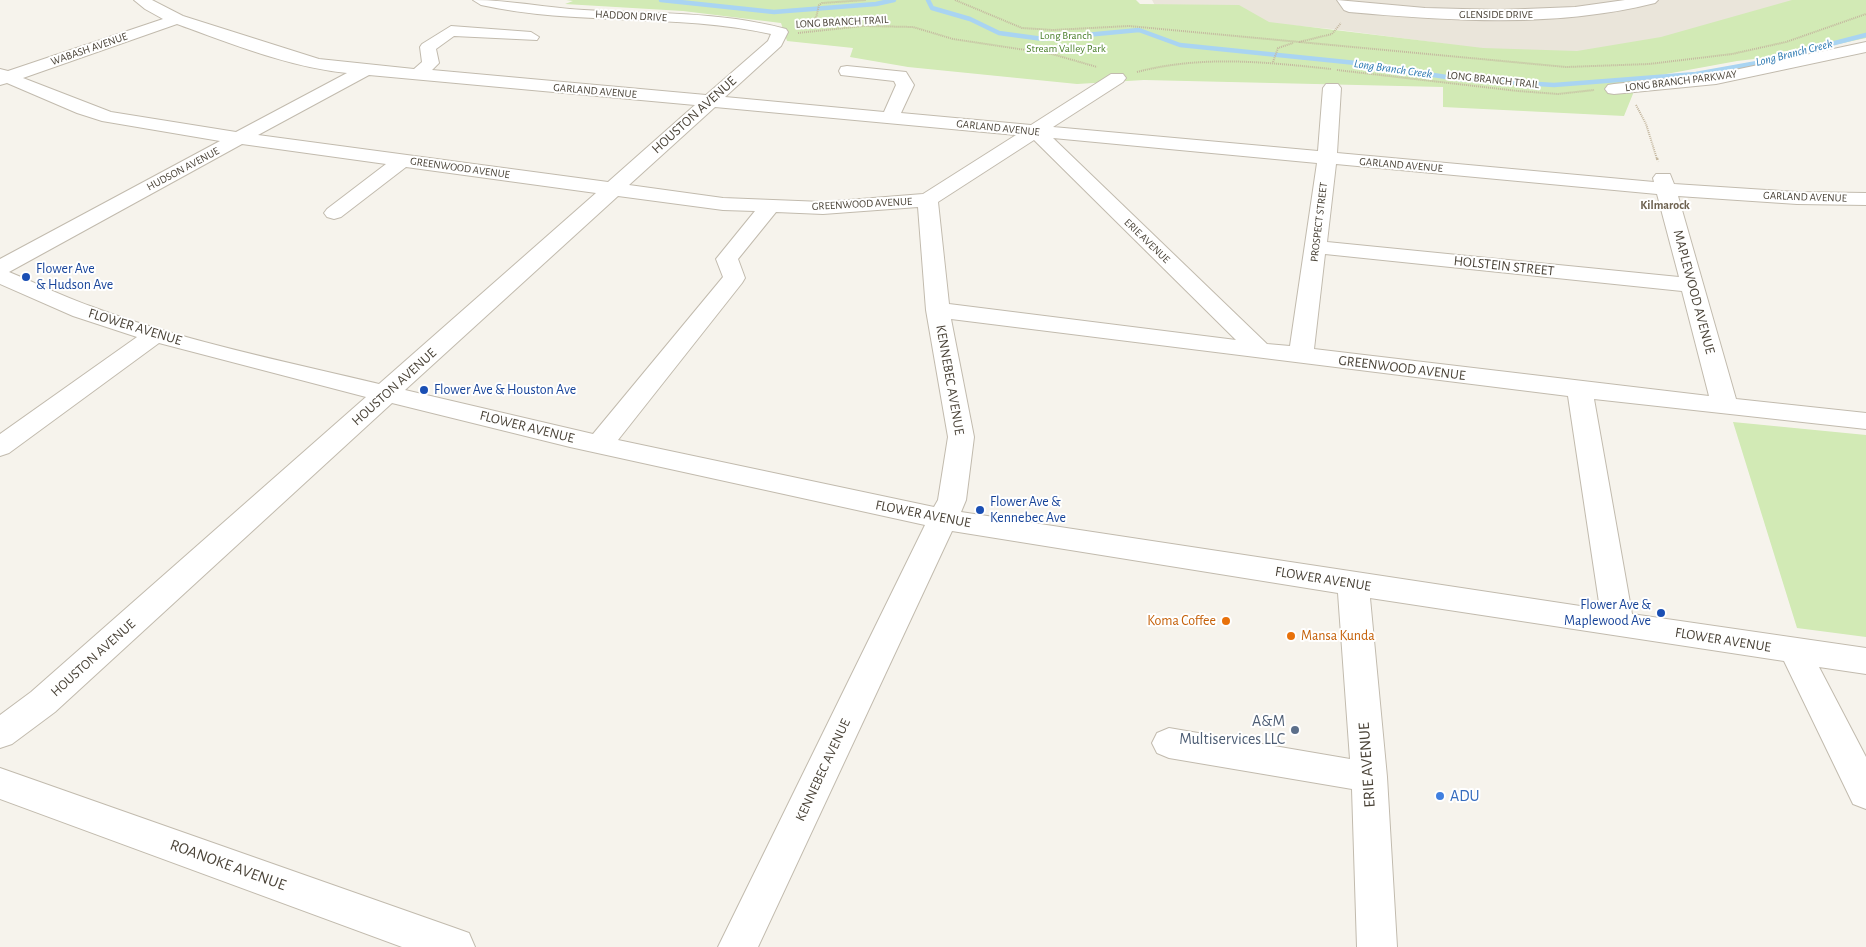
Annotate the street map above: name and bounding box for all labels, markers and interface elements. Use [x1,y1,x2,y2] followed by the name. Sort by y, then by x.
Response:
[595,8,667,24] street label: HADDON DRIVE
[1459,8,1533,22] street label: GLENSIDE DRIVE
[795,13,889,31] street label: LONG BRANCH TRAIL
[1026,29,1106,55] park label: Long Branch Stream Valley Park
[49,30,129,68] street label: WABASH AVENUE
[1754,36,1834,70] water label: Long Branch Creek
[1353,56,1433,82] water label: Long Branch Creek
[1624,68,1738,94] street label: LONG BRANCH PARKWAY
[1446,69,1540,91] street label: LONG BRANCH TRAIL
[648,73,740,157] street label: HOUSTON AVENUE
[553,81,637,101] street label: GARLAND AVENUE
[956,117,1040,139] street label: GARLAND AVENUE
[144,144,222,194] street label: HUDSON AVENUE
[409,154,511,182] street label: GREENWOOD AVENUE
[1359,155,1443,175] street label: GARLAND AVENUE
[1308,181,1330,263] street label: PROSPECT STREET
[1763,189,1847,205] street label: GARLAND AVENUE
[811,195,913,213] street label: GREENWOOD AVENUE
[1640,198,1690,212] district label: Kilmarock
[1121,216,1173,266] street label: ERIE AVENUE
[1669,228,1719,356] street label: MAPLEWOOD AVENUE
[1453,252,1555,280] street label: HOLSTEIN STREET
[36,261,113,294] place label: Flower Ave & Hudson Ave
[20,271,32,283] marker: Flower Ave & Hudson Ave
[86,305,184,349] street label: FLOWER AVENUE
[932,324,968,436] street label: KENNEBEC AVENUE
[348,345,440,429] street label: HOUSTON AVENUE
[1338,352,1466,384] street label: GREENWOOD AVENUE
[434,382,576,398] place label: Flower Ave & Houston Ave
[418,384,430,396] marker: Flower Ave & Houston Ave
[478,407,576,447] street label: FLOWER AVENUE
[990,494,1066,526] place label: Flower Ave & Kennebec Ave
[874,497,972,531] street label: FLOWER AVENUE
[974,504,986,516] marker: Flower Ave & Kennebec Ave
[1274,563,1372,595] street label: FLOWER AVENUE
[1564,597,1651,630] place label: Flower Ave & Maplewood Ave
[1655,607,1667,619] marker: Flower Ave & Maplewood Ave
[1147,613,1216,629] place label: Koma Coffee
[1220,615,1232,627] marker: Koma Coffee
[47,616,139,700] street label: HOUSTON AVENUE
[1674,624,1772,656] street label: FLOWER AVENUE
[1301,628,1375,644] place label: Mansa Kunda
[1285,630,1297,642] marker: Mansa Kunda
[1179,711,1285,749] place label: A&M Multiservices LLC
[792,716,854,824] street label: KENNEBEC AVENUE
[1354,722,1380,808] street label: ERIE AVENUE
[1289,724,1301,736] marker: A&M Multiservices LLC
[1450,786,1480,806] place label: ADU
[1434,790,1446,802] marker: ADU
[167,835,289,895] street label: ROANOKE AVENUE

